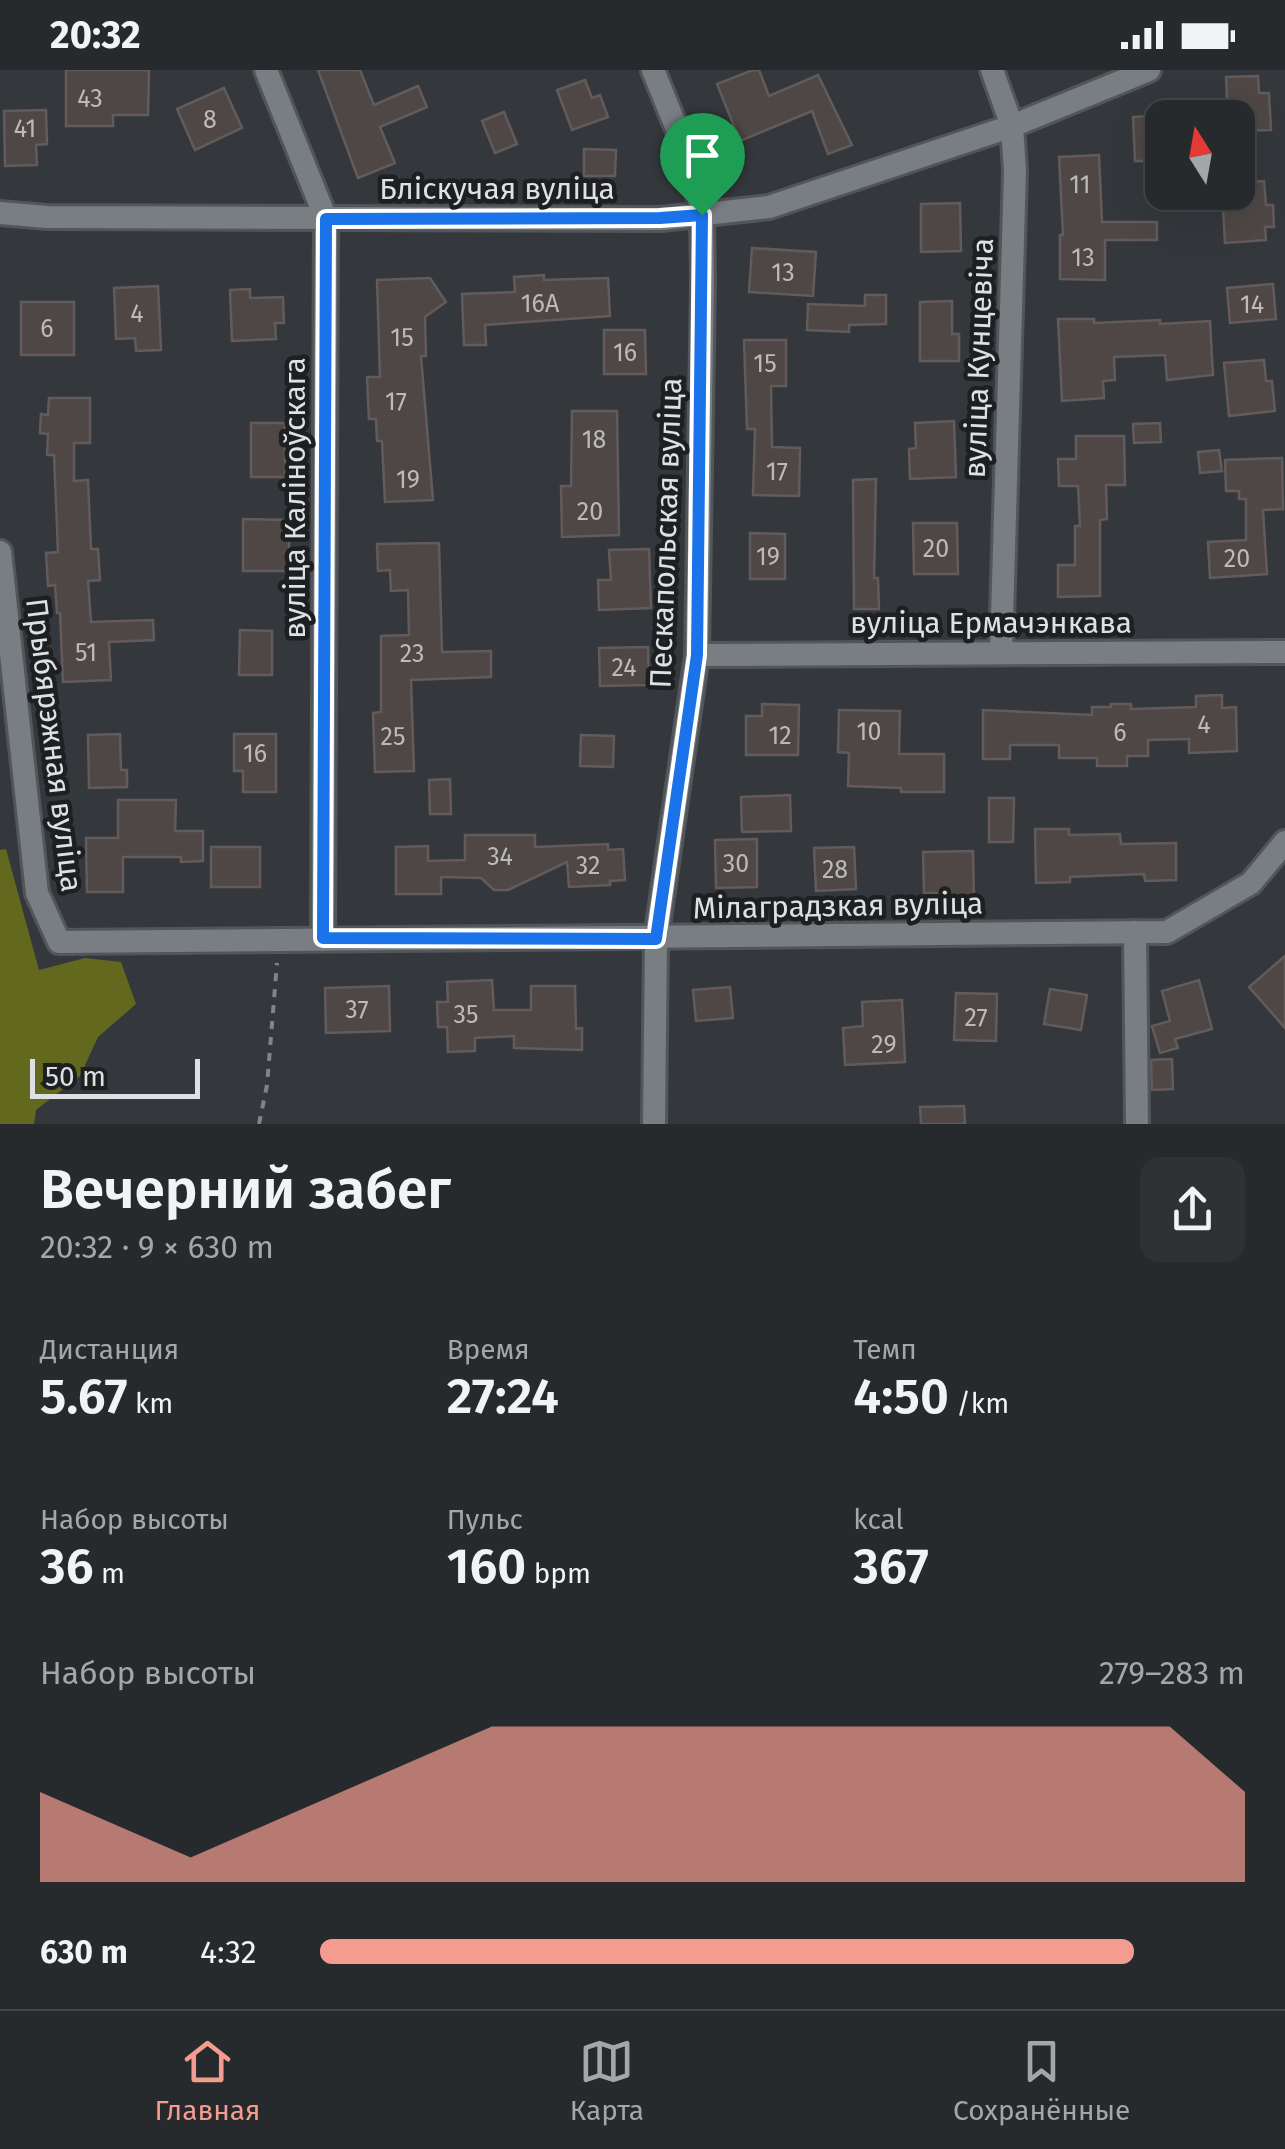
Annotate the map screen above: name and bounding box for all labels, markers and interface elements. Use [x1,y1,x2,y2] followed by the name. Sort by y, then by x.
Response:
[50,12,141,58] text: 20:32
[77,84,103,114] house number: 43
[1145,100,1255,210] north arrow
[1145,100,1255,210] map controls
[203,105,217,135] house number: 8
[660,113,745,216] pin
[14,114,36,144] house number: 41
[675,128,730,183] icon: arrive
[1069,170,1091,200] house number: 11
[379,171,615,207] street label: Бліскучая вуліца
[957,237,1001,479] street label: вуліца Кунцевіча
[1071,243,1095,273] house number: 13
[771,258,795,288] house number: 13
[521,289,560,319] house number: 16А
[1240,290,1264,320] house number: 14
[130,299,144,329] house number: 4
[40,314,54,344] house number: 6
[390,323,414,353] house number: 15
[613,338,637,368] house number: 16
[753,349,777,379] house number: 15
[277,357,313,639] street label: вуліца Каліноўскага
[643,377,689,689] street label: Пескапольская вуліца
[385,387,407,417] house number: 17
[582,425,606,455] house number: 18
[766,457,788,487] house number: 17
[396,465,420,495] house number: 19
[577,497,603,527] house number: 20
[923,534,949,564] house number: 20
[756,542,780,572] house number: 19
[1224,544,1250,574] house number: 20
[18,596,90,894] street label: Прыбярэжная вуліца
[850,605,1132,641] street label: вуліца Ермачэнкава
[75,638,97,668] house number: 51
[400,639,424,669] house number: 23
[611,653,637,683] house number: 24
[1197,710,1211,740] house number: 4
[857,717,881,747] house number: 10
[1113,718,1127,748] house number: 6
[768,721,792,751] house number: 12
[381,722,405,752] house number: 25
[243,739,267,769] house number: 16
[487,842,513,872] house number: 34
[723,849,749,879] house number: 30
[576,851,600,881] house number: 32
[822,855,848,885] house number: 28
[693,885,983,927] street label: Мілаградзкая вуліца
[345,995,369,1025] house number: 37
[453,1000,479,1030] house number: 35
[964,1003,988,1033] house number: 27
[871,1030,897,1060] house number: 29
[30,1054,200,1098] scale bar
[45,1060,106,1093] text: 50 m
[40,1157,451,1223] text: Вечерний забег
[1140,1157,1245,1262] button: share
[40,1228,274,1266] text: 20:32 · 9 × 630 m
[40,1333,179,1366] text: Дистанция
[447,1333,530,1366] text: Время
[853,1333,917,1366] text: Темп
[40,1366,128,1426] text: 5.67
[447,1366,559,1426] text: 27:24
[853,1366,949,1426] text: 4:50
[128,1387,173,1420] text: km
[949,1387,1009,1420] text: /km
[40,1503,229,1536] text: Набор высоты
[447,1503,523,1536] text: Пульс
[853,1503,904,1536] text: kcal
[40,1536,94,1596] text: 36
[447,1536,526,1596] text: 160
[853,1536,929,1596] text: 367
[94,1557,125,1590] text: m
[526,1557,591,1590] text: bpm
[40,1654,256,1692] text: Набор высоты
[1099,1654,1245,1692] text: 279–283 m
[40,1933,128,1971] text: 630 m
[200,1933,256,1971] text: 4:32
[155,2034,260,2127] tab: Главная
[570,2034,644,2127] tab: Карта
[953,2034,1130,2127] tab: Сохранённые

